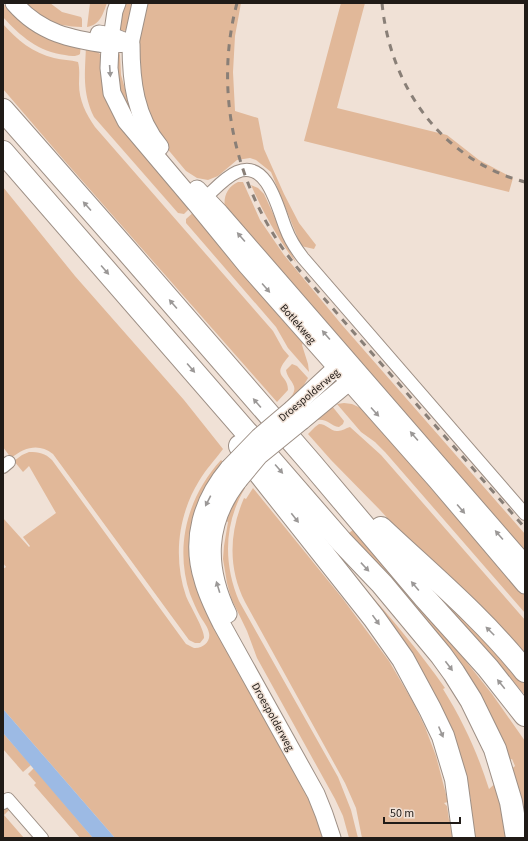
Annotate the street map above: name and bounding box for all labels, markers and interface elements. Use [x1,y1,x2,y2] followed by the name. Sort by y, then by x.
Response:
[106,65,113,77] one-way arrow
[82,201,92,211] one-way arrow
[236,232,245,242] one-way arrow
[101,265,110,276] one-way arrow
[262,283,271,293] one-way arrow
[168,299,177,309] one-way arrow
[276,301,320,348] street label: Botlekweg
[321,330,330,340] one-way arrow
[187,363,196,373] one-way arrow
[275,365,343,425] street label: Droespolderweg
[253,397,262,408] one-way arrow
[370,406,379,417] one-way arrow
[410,431,419,442] one-way arrow
[274,465,283,474] one-way arrow
[205,495,211,507] one-way arrow
[456,504,465,514] one-way arrow
[291,513,300,524] one-way arrow
[495,529,504,540] one-way arrow
[360,562,370,572] one-way arrow
[215,580,221,592] one-way arrow
[410,581,419,592] one-way arrow
[372,615,380,626] one-way arrow
[485,627,495,636] one-way arrow
[445,661,453,671] one-way arrow
[496,679,505,690] one-way arrow
[248,680,298,754] street label: Droespolderweg
[438,727,444,738] one-way arrow
[384,799,460,825] scale bar
[390,805,414,822] text: 50 m

